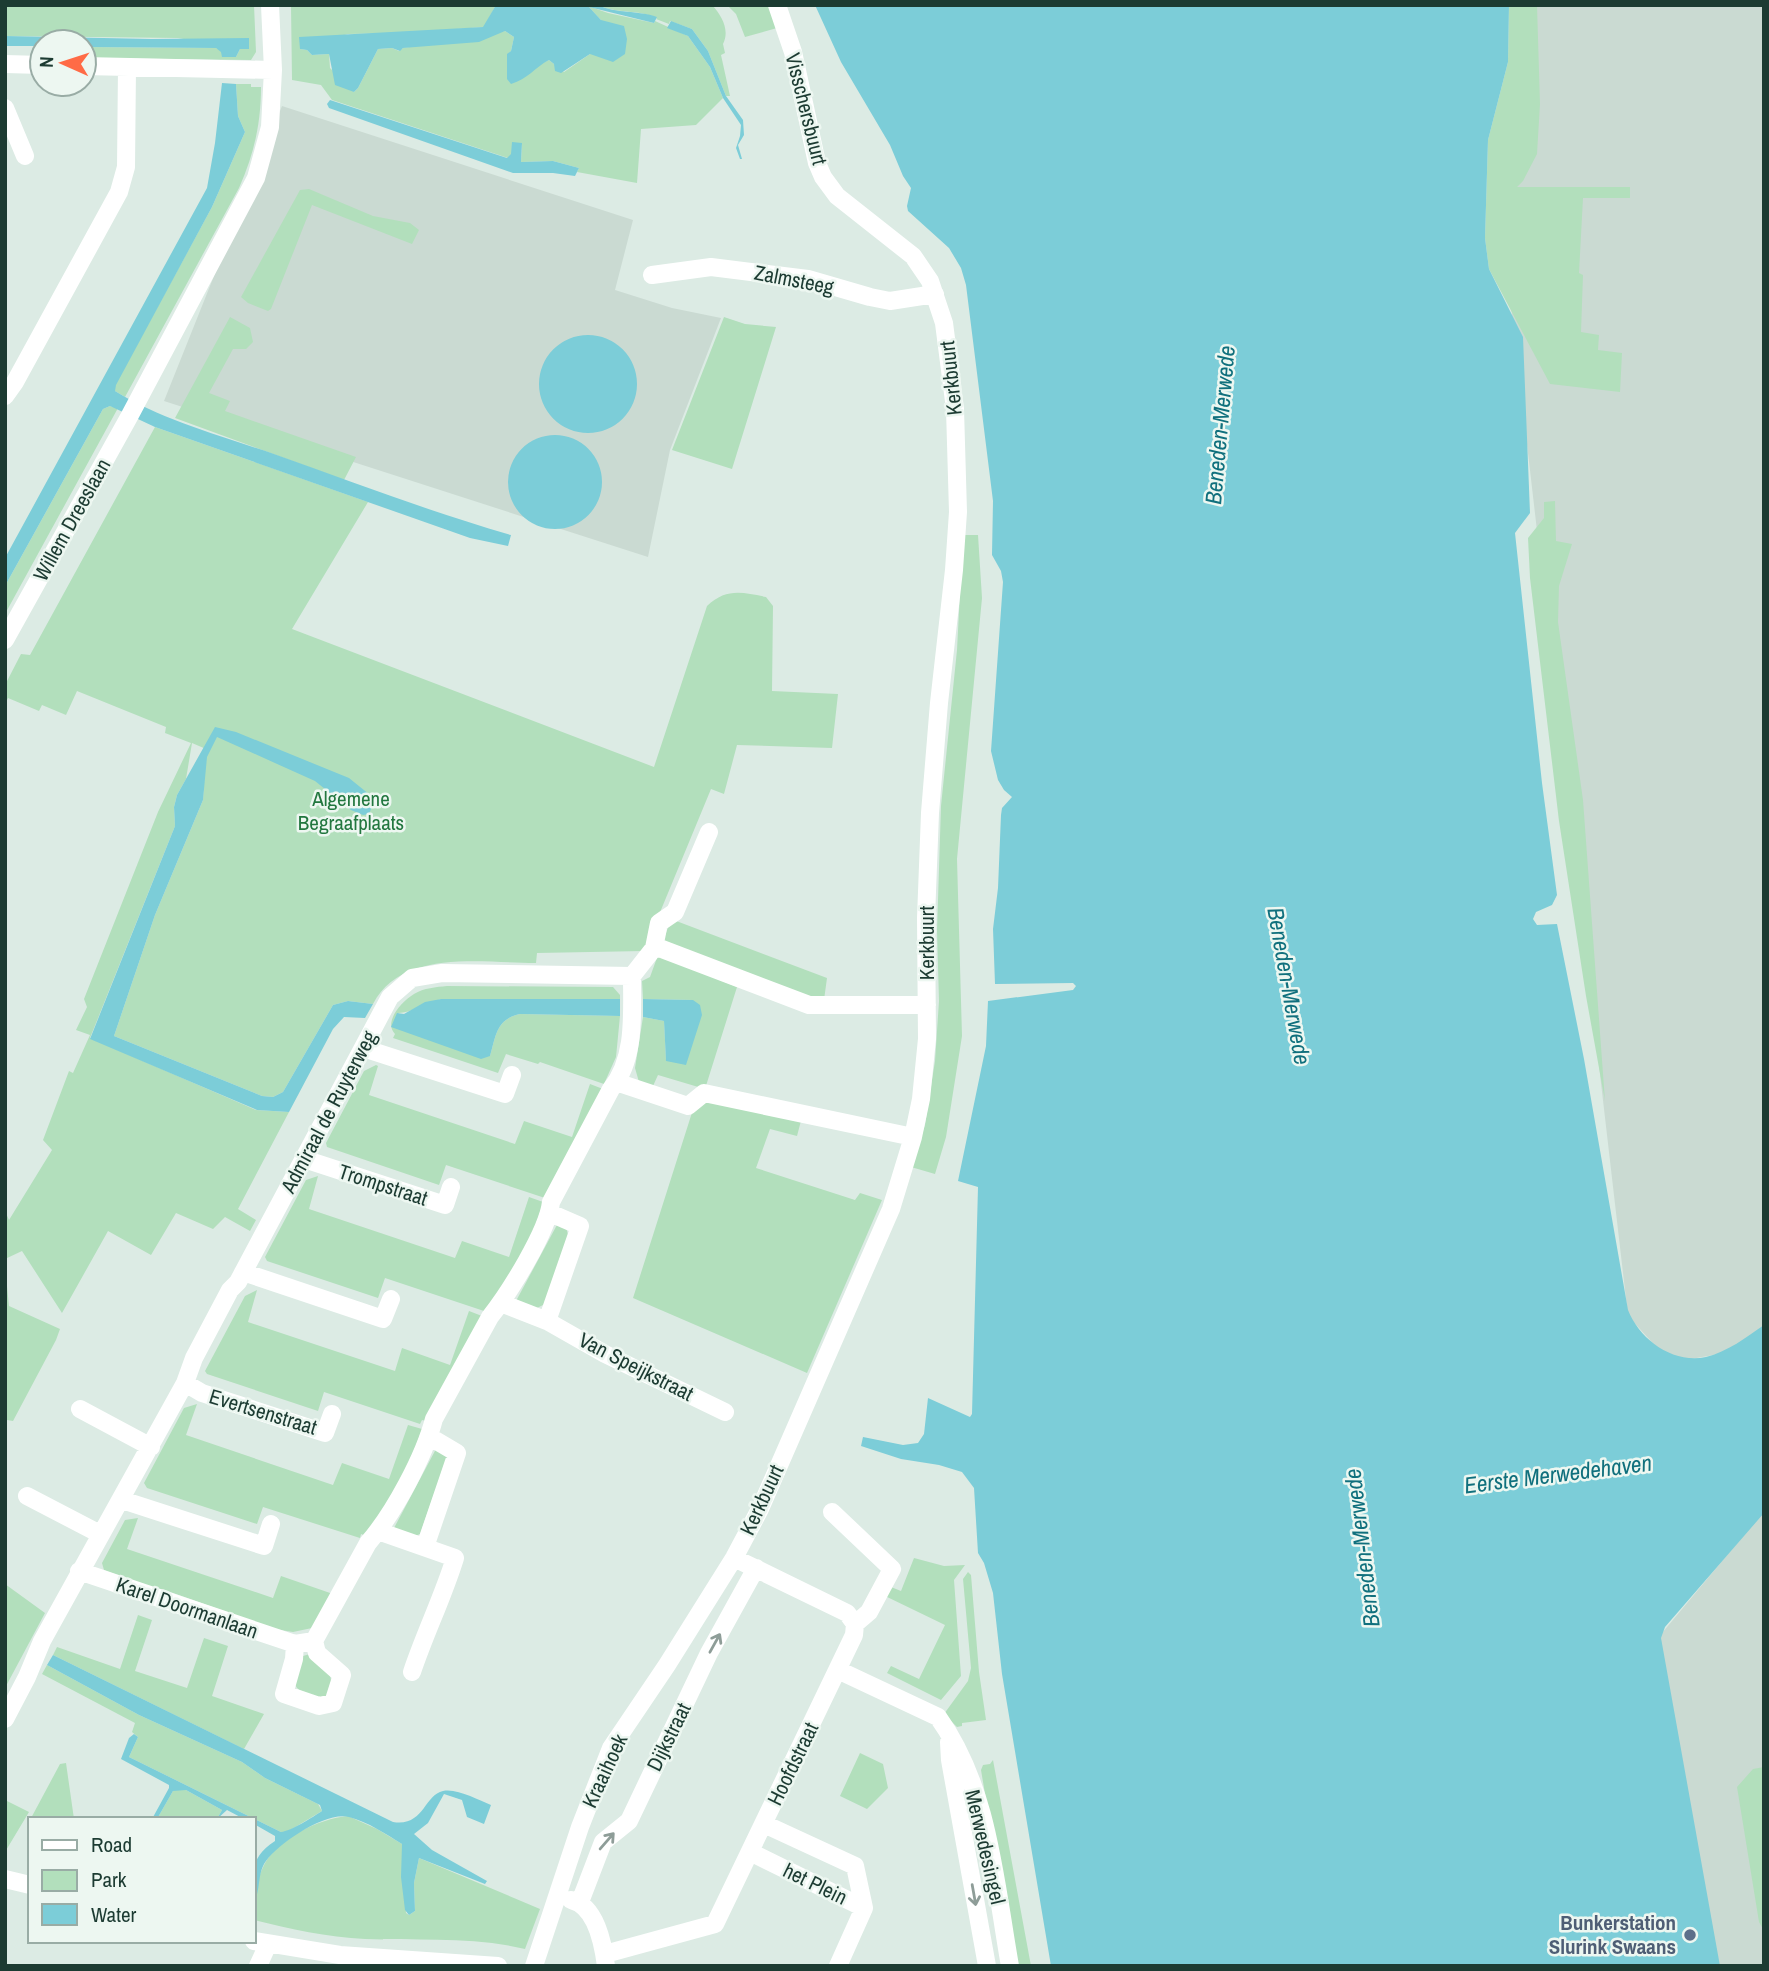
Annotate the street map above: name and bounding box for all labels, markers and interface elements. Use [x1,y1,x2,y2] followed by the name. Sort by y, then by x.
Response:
[28,28,98,98] north arrow
[779,50,834,168] street label: Visschersbuurt
[33,56,59,68] text: N
[752,258,837,301] street label: Zalmsteeg
[932,339,969,417] street label: Kerkbuurt
[1197,344,1242,506] water label: Beneden-Merwede
[26,453,117,586] street label: Willem Dreeslaan
[298,784,404,837] park label: Algemene Begraafplaats
[912,905,941,980] street label: Kerkbuurt
[1260,905,1319,1067] water label: Beneden-Merwede
[273,1025,384,1199] street label: Admiraal de Ruyterweg
[335,1156,432,1213] street label: Trompstraat
[574,1325,699,1408] street label: Van Speijkstraat
[206,1381,321,1442] street label: Evertsenstraat
[1462,1447,1653,1500] water label: Eerste Merwedehaven
[733,1460,791,1540] street label: Kerkbuurt
[1336,1467,1387,1629] water label: Beneden-Merwede
[112,1570,262,1645] street label: Karel Doormanlaan
[709,1633,722,1654] one-way arrow
[640,1698,698,1776] street label: Dijkstraat
[760,1717,825,1810] street label: Hoofdstraat
[575,1729,634,1812] street label: Kraaihoek
[958,1787,1013,1907] street label: Merwedesingel
[28,1817,256,1943] legend
[91,1830,132,1859] text: Road
[599,1832,615,1850] one-way arrow
[778,1856,852,1911] street label: het Plein
[91,1865,127,1894] text: Park
[968,1883,982,1906] one-way arrow
[91,1900,137,1929] text: Water
[1549,1908,1676,1961] place label: Bunkerstation Slurink Swaans
[1682,1927,1698,1943] marker: Bunkerstation Slurink Swaans

